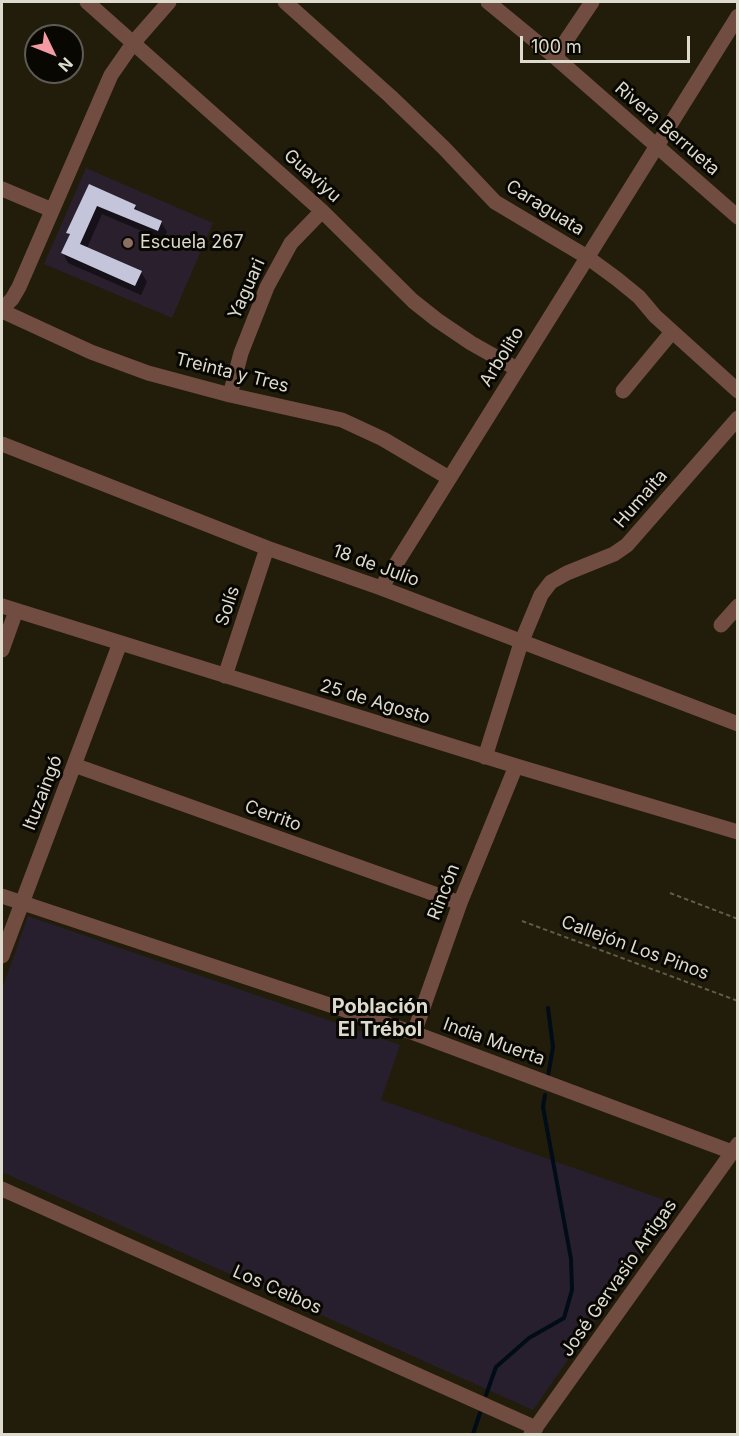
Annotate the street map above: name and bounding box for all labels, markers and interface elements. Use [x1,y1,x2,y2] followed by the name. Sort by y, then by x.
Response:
[24,24,84,84] north arrow
[523,24,692,62] scale bar
[531,36,582,57] text: 100 m
[54,54,77,76] text: N
[610,78,724,180] street label: Rivera Berrueta
[279,145,345,207] street label: Guaviyu
[502,176,588,240] street label: Caraguata
[140,232,244,254] place label: Escuela 267
[121,236,135,250] marker: Escuela 267
[224,255,270,323] street label: Yaguari
[475,323,529,391] street label: Arbolito
[173,348,291,398] street label: Treinta y Tres
[610,465,672,533] street label: Humaita
[330,540,422,592] street label: 18 de Julio
[211,583,245,629] street label: Solís
[317,675,433,729] street label: 25 de Agosto
[19,752,67,834] street label: Ituzaingó
[242,796,304,836] street label: Cerrito
[423,861,465,923] street label: Rincón
[558,911,712,985] street label: Callejón Los Pinos
[332,995,428,1042] district label: Población El Trébol
[440,1014,548,1070] street label: India Muerta
[556,1195,682,1361] street label: José Gervasio Artigas
[229,1261,325,1319] street label: Los Ceibos

